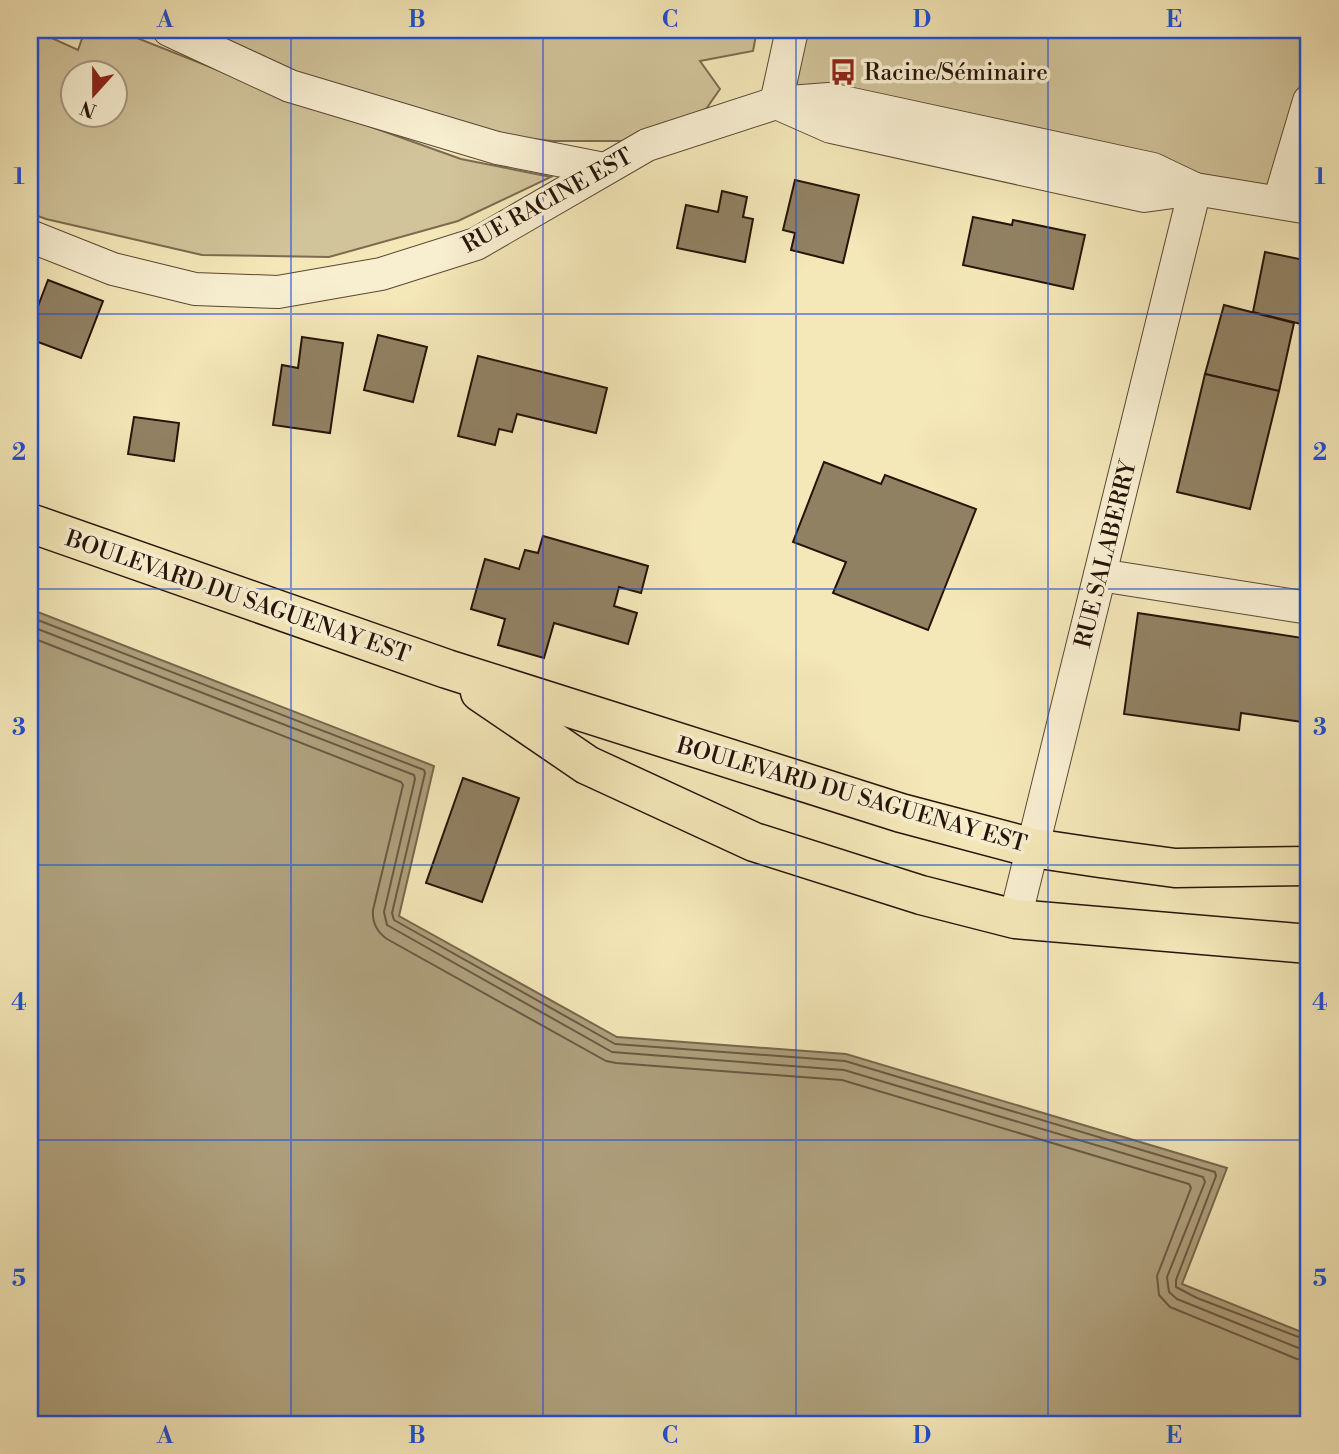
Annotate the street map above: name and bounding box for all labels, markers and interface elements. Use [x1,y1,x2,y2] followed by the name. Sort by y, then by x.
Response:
[156,6,174,34] text: A
[408,6,426,34] text: B
[662,6,678,34] text: C
[913,6,931,34] text: D
[1166,6,1182,34] text: E
[828,57,858,87] bus stop icon: Racine/Séminaire
[864,59,1048,87] place label: Racine/Séminaire
[60,60,130,130] north arrow
[77,95,100,123] text: N
[457,142,638,259] street label: RUE RACINE EST
[13,163,25,191] text: 1
[1314,163,1326,191] text: 1
[12,439,26,467] text: 2
[1313,439,1327,467] text: 2
[1069,456,1143,651] street label: RUE SALABERRY
[61,524,414,669] street label: BOULEVARD DU SAGUENAY EST
[12,714,26,742] text: 3
[1313,714,1327,742] text: 3
[673,731,1030,858] street label: BOULEVARD DU SAGUENAY EST
[11,989,27,1017] text: 4
[1312,989,1328,1017] text: 4
[12,1265,26,1293] text: 5
[1313,1265,1327,1293] text: 5
[156,1422,174,1450] text: A
[408,1422,426,1450] text: B
[662,1422,678,1450] text: C
[913,1422,931,1450] text: D
[1166,1422,1182,1450] text: E

